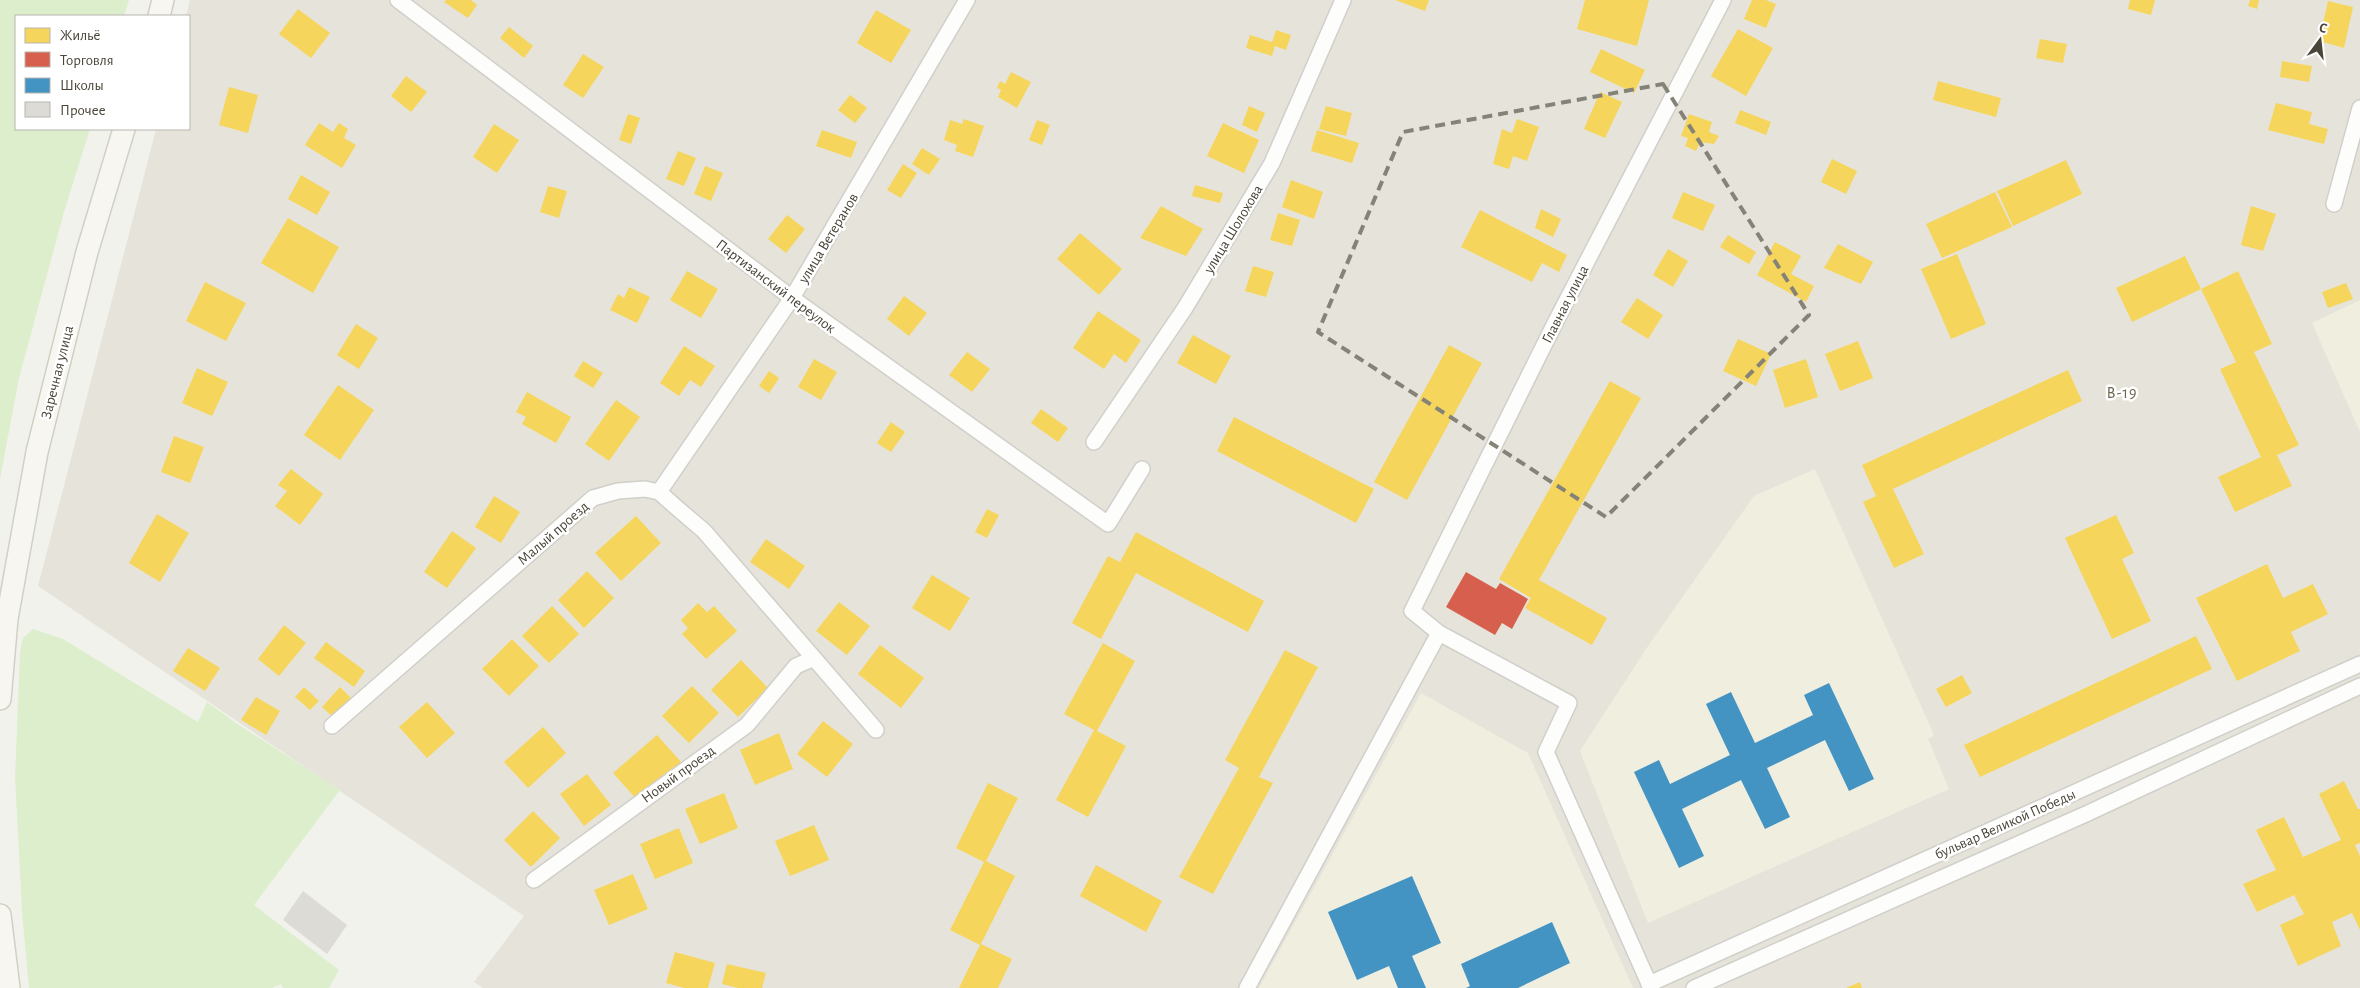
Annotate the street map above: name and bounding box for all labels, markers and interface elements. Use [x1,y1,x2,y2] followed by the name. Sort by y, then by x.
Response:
[15,15,190,130] legend
[2295,15,2345,65] north arrow
[2318,21,2329,36] text: С
[60,28,100,43] text: Жильё
[60,53,114,68] text: Торговля
[60,78,104,93] text: Школы
[60,103,106,118] text: Прочее
[1201,182,1266,277] street label: улица Шолохова
[795,191,861,287] street label: улица Ветеранов
[713,237,838,336] street label: Партизанский переулок
[1539,263,1592,346] street label: Главная улица
[39,324,76,420] street label: Заречная улица
[2107,385,2137,401] district label: В-19
[515,499,592,568] street label: Малый проезд
[639,743,718,806] street label: Новый проезд
[1933,787,2078,862] street label: бульвар Великой Победы

